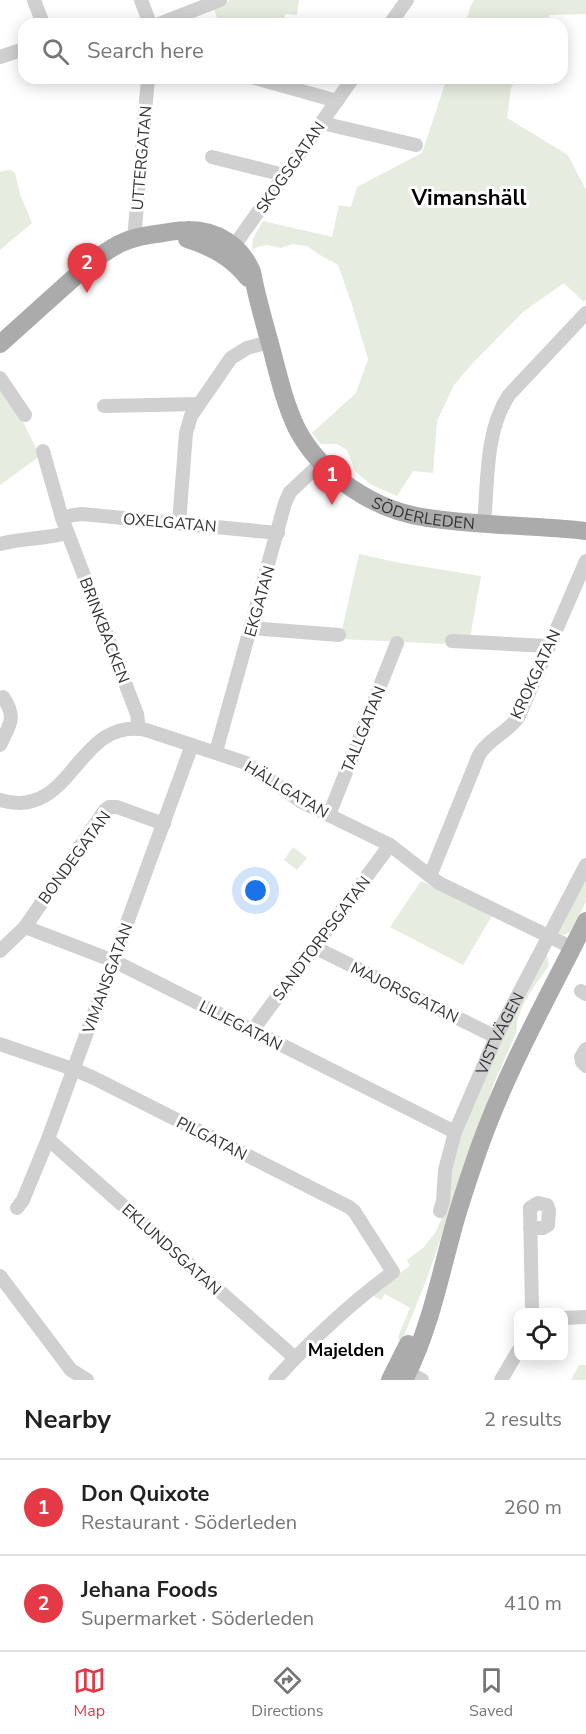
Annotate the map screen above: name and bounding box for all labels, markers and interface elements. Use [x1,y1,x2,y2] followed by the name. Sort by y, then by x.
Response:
[18,18,568,84] search box
[39,35,72,68] icon: search
[87,36,204,66] text: Search here
[126,105,158,211] street label: UTTERGATAN
[251,117,331,218] street label: SKOGSGATAN
[410,183,527,213] district label: Vimanshäll
[68,244,106,293] pin: 2
[312,456,352,505] pin: 1
[368,492,476,535] street label: SÖDERLEDEN
[122,508,218,538] street label: OXELGATAN
[239,563,281,639] street label: EKGATAN
[74,574,134,686] street label: BRINKBACKEN
[506,626,566,723] street label: KROKGATAN
[337,683,391,776] street label: TALLGATAN
[240,756,333,824] street label: HÄLLGATAN
[34,807,116,909] street label: BONDEGATAN
[268,872,376,1005] street label: SANDTORPSGATAN
[241,876,270,905] your location
[77,920,138,1038] street label: VIMANSGATAN
[347,957,462,1029] street label: MAJORSGATAN
[471,989,529,1079] street label: VISTVÄGEN
[195,996,286,1056] street label: LILJEGATAN
[173,1112,251,1166] street label: PILGATAN
[117,1199,226,1300] street label: EKLUNDSGATAN
[514,1308,568,1362] map controls
[514,1308,568,1362] button: locate
[308,1338,384,1362] district label: Majelden
[24,1402,111,1437] text: Nearby
[484,1406,562,1433] text: 2 results
[81,1479,209,1509] text: Don Quixote
[38,1494,50,1521] text: 1
[504,1494,562,1521] text: 260 m
[81,1509,297,1536] text: Restaurant · Söderleden
[81,1575,218,1605] text: Jehana Foods
[38,1590,50,1617] text: 2
[504,1590,562,1617] text: 410 m
[81,1605,314,1632] text: Supermarket · Söderleden
[73,1664,106,1722] tab: Map
[251,1664,323,1722] tab: Directions
[469,1664,513,1722] tab: Saved

